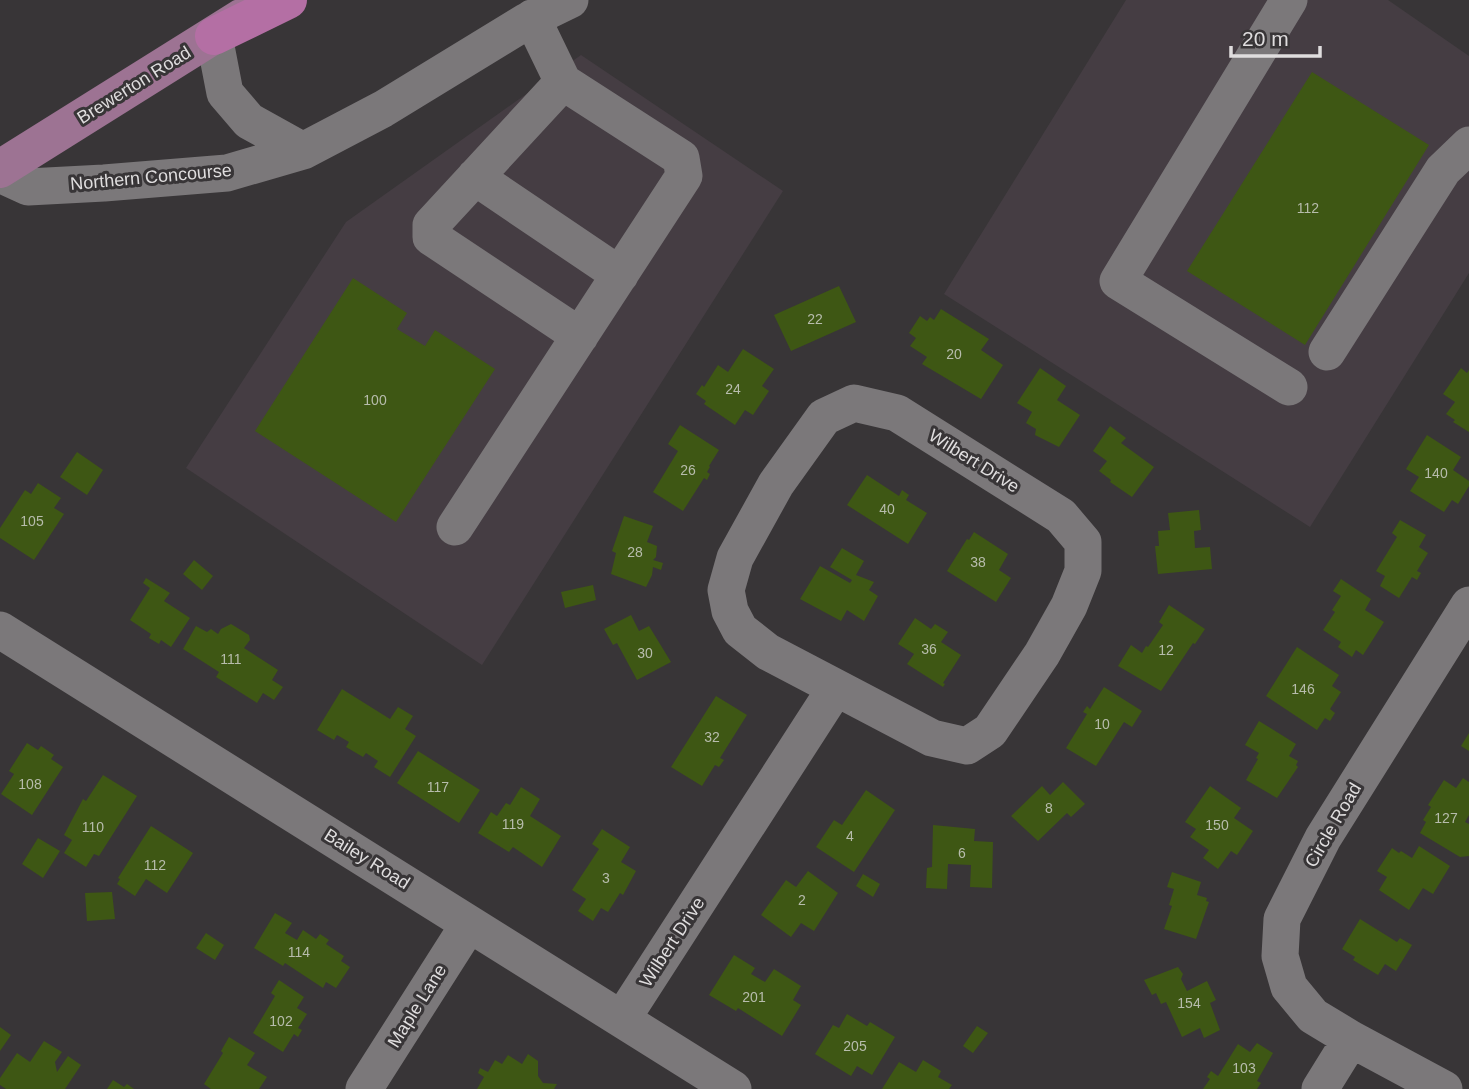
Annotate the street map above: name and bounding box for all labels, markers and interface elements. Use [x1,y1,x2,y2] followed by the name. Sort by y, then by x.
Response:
[1231,14,1320,58] scale bar
[1242,27,1289,50] text: 20 m
[74,42,194,128] street label: Brewerton Road
[69,160,233,194] street label: Northern Concourse
[1297,200,1319,216] house number: 112
[807,311,823,327] house number: 22
[946,346,962,362] house number: 20
[725,381,741,397] house number: 24
[363,392,387,408] house number: 100
[925,425,1023,497] street label: Wilbert Drive
[680,462,696,478] house number: 26
[1424,465,1448,481] house number: 140
[879,501,895,517] house number: 40
[20,513,44,529] house number: 105
[627,544,643,560] house number: 28
[970,554,986,570] house number: 38
[921,641,937,657] house number: 36
[1158,642,1174,658] house number: 12
[637,645,653,661] house number: 30
[220,651,242,667] house number: 111
[1291,681,1315,697] house number: 146
[1094,716,1110,732] house number: 10
[704,729,720,745] house number: 32
[18,776,42,792] house number: 108
[427,779,449,795] house number: 117
[1301,779,1365,871] street label: Circle Road
[1045,800,1053,816] house number: 8
[1434,810,1458,826] house number: 127
[502,816,524,832] house number: 119
[1205,817,1229,833] house number: 150
[82,819,104,835] house number: 110
[321,825,413,893] street label: Bailey Road
[846,828,854,844] house number: 4
[958,845,966,861] house number: 6
[144,857,166,873] house number: 112
[602,870,610,886] house number: 3
[798,892,806,908] house number: 2
[636,893,708,991] street label: Wilbert Drive
[288,944,310,960] house number: 114
[384,961,450,1051] street label: Maple Lane
[742,989,766,1005] house number: 201
[1177,995,1201,1011] house number: 154
[269,1013,293,1029] house number: 102
[843,1038,867,1054] house number: 205
[1232,1060,1256,1076] house number: 103

